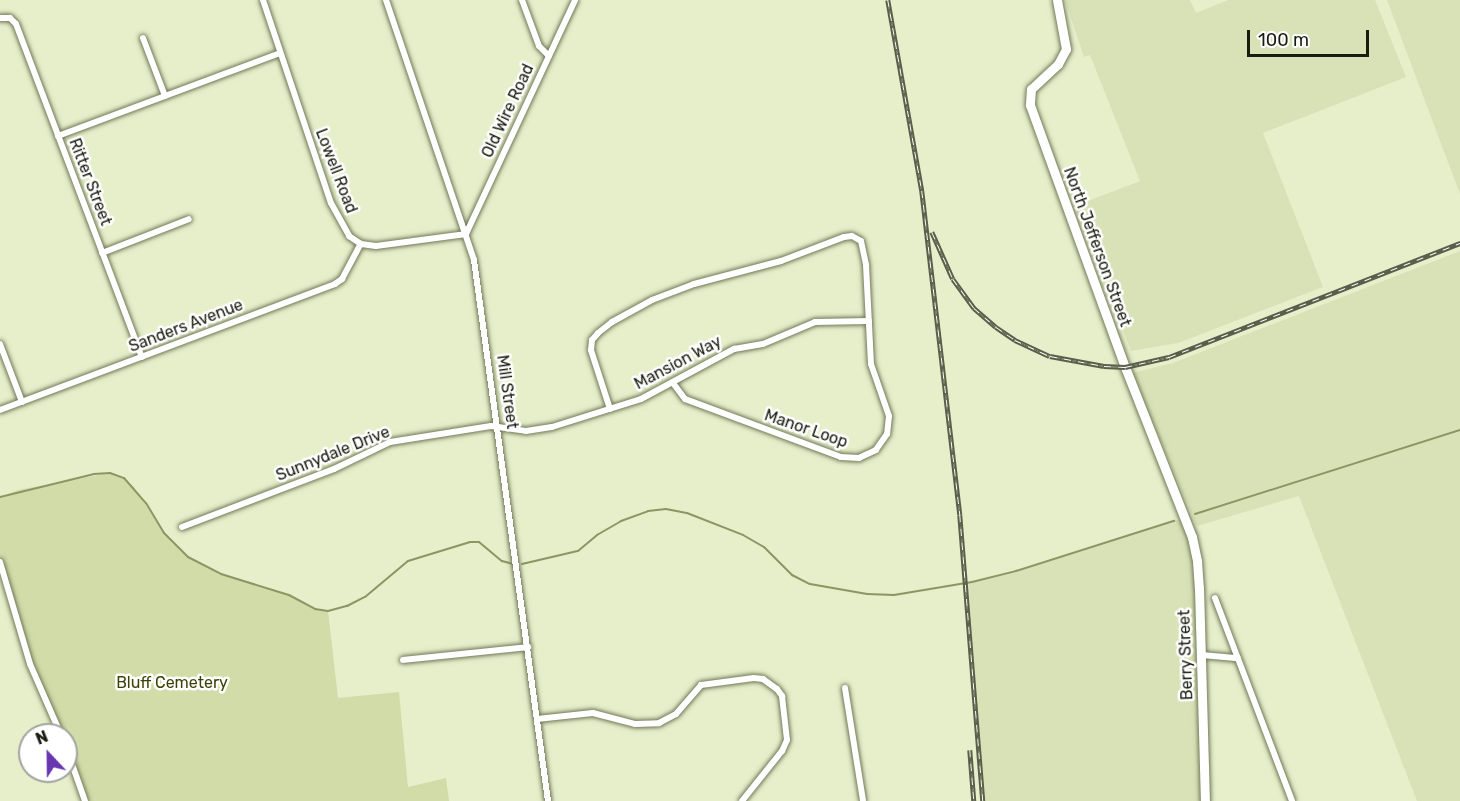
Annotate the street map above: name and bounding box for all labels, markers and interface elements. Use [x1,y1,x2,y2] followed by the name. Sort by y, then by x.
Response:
[1250,18,1372,56] scale bar
[1258,29,1309,51] text: 100 m
[478,61,538,161] street label: Old Wire Road
[311,126,361,216] street label: Lowell Road
[65,136,115,228] street label: Ritter Street
[1059,165,1135,329] street label: North Jefferson Street
[126,295,246,357] street label: Sanders Avenue
[631,332,725,394] street label: Mansion Way
[492,354,522,430] street label: Mill Street
[762,406,850,452] street label: Manor Loop
[273,422,393,486] street label: Sunnydale Drive
[1175,609,1197,701] street label: Berry Street
[116,673,228,693] park label: Bluff Cemetery
[18,723,78,783] north arrow
[33,727,51,749] text: N

